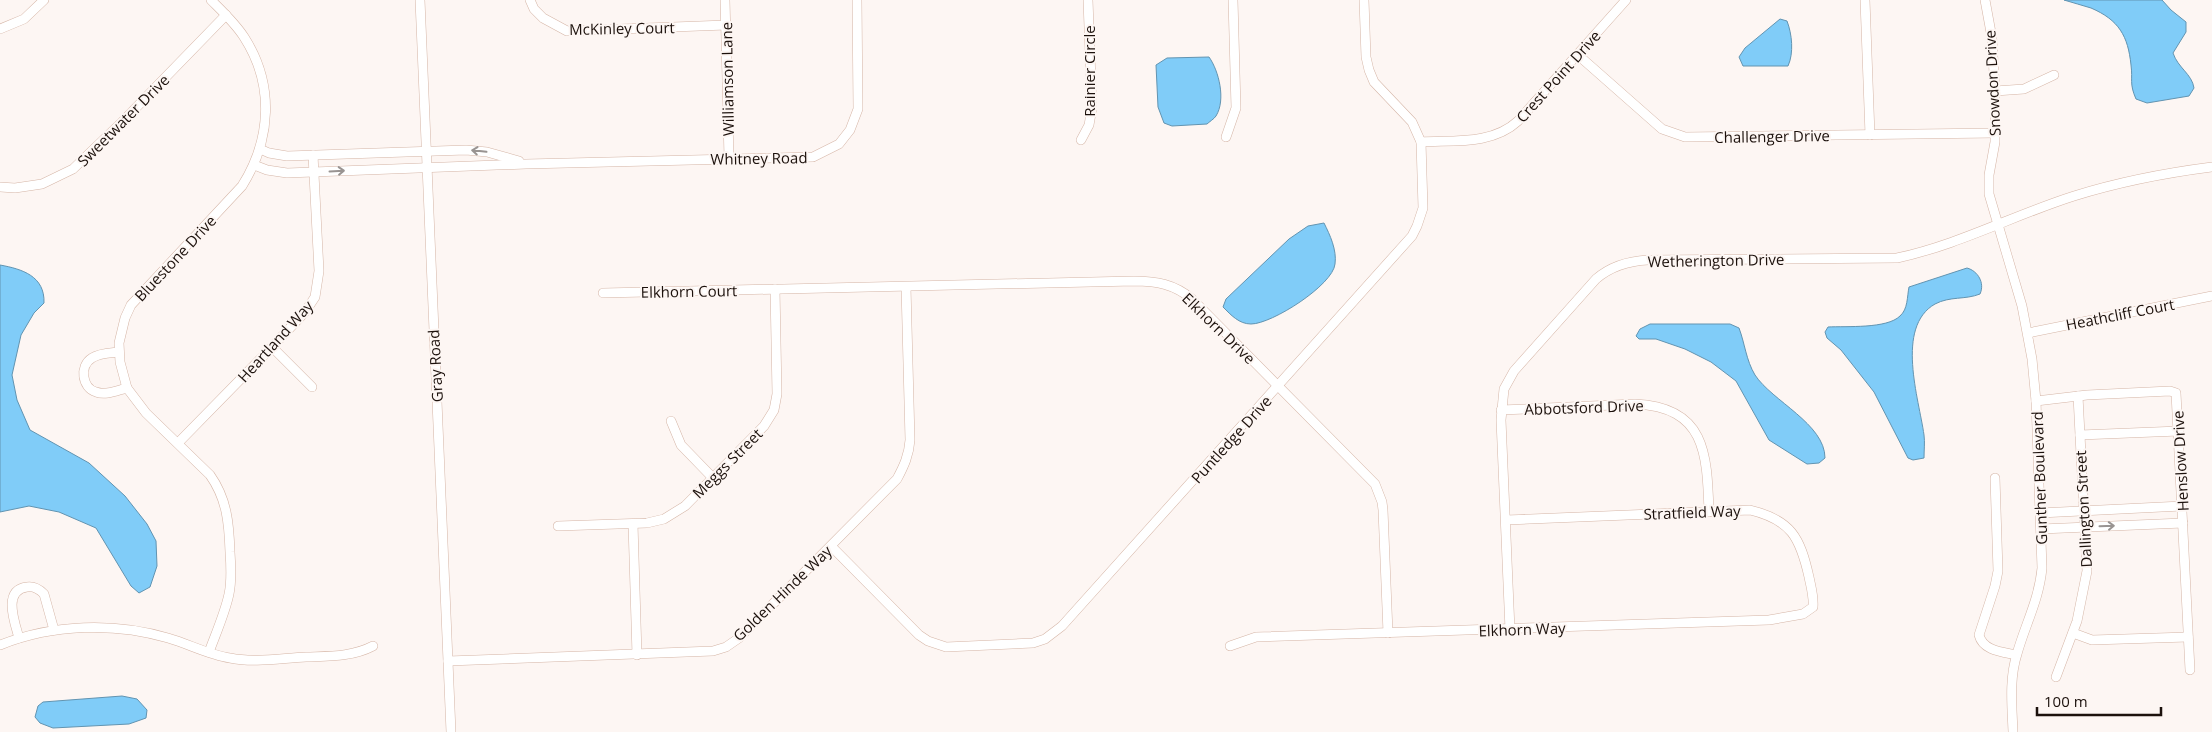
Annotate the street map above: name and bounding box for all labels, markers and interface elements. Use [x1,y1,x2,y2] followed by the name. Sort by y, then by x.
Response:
[569,17,675,39] street label: McKinley Court
[716,22,738,136] street label: Williamson Lane
[1079,25,1099,117] street label: Rainier Circle
[1511,26,1605,126] street label: Crest Point Drive
[1979,30,2005,136] street label: Snowdon Drive
[73,70,173,170] street label: Sweetwater Drive
[1714,125,1830,147] street label: Challenger Drive
[471,146,487,156] one-way arrow
[710,147,808,169] street label: Whitney Road
[328,166,344,176] one-way arrow
[130,211,220,305] street label: Bluestone Drive
[1647,249,1785,271] street label: Wetherington Drive
[641,280,737,302] street label: Elkhorn Court
[1178,288,1260,368] street label: Elkhorn Drive
[2064,294,2176,334] street label: Heathcliff Court
[233,296,317,386] street label: Heartland Way
[423,329,447,403] street label: Gray Road
[1186,391,1276,487] street label: Puntledge Drive
[1524,395,1644,419] street label: Abbotsford Drive
[2167,410,2193,512] street label: Henslow Drive
[2027,411,2051,545] street label: Gunther Boulevard
[688,424,766,502] street label: Meggs Street
[2070,450,2096,568] street label: Dallington Street
[1643,500,1741,524] street label: Stratfield Way
[2099,522,2115,531] one-way arrow
[728,540,836,645] street label: Golden Hinde Way
[1478,617,1566,641] street label: Elkhorn Way
[2037,684,2161,716] scale bar
[2044,691,2088,711] text: 100 m

